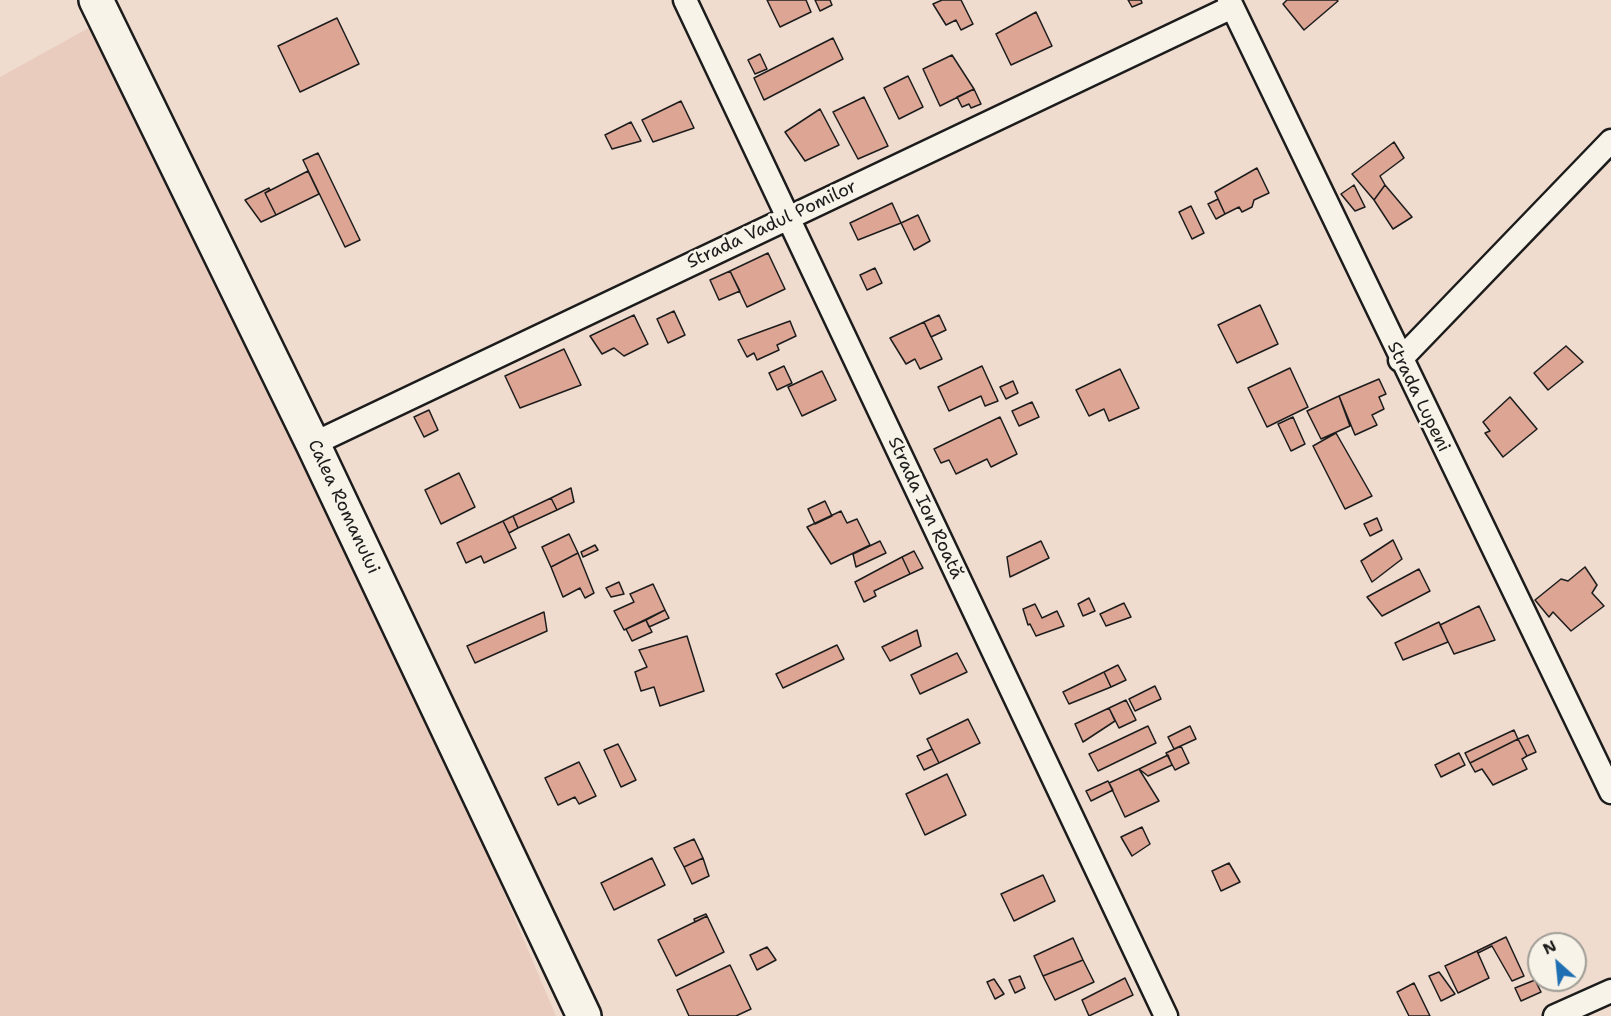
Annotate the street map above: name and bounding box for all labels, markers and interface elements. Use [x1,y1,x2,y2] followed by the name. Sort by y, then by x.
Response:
[684,176,860,274] street label: Strada Vadul Pomilor
[1382,338,1454,456] street label: Strada Lupeni
[883,434,967,582] street label: Strada Ion Roată
[302,436,384,578] street label: Calea Romanului
[1527,932,1587,992] north arrow
[1539,935,1560,960] text: N

